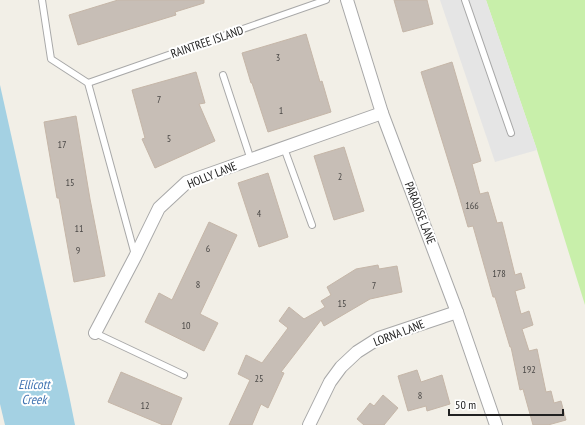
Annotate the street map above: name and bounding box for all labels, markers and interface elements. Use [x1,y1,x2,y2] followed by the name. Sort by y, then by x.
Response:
[169,22,245,61] street label: RAINTREE ISLAND
[276,51,280,64] house number: 3
[157,93,161,106] house number: 7
[279,104,283,117] house number: 1
[167,132,171,145] house number: 5
[58,138,67,151] house number: 17
[185,158,239,191] street label: HOLLY LANE
[338,170,342,183] house number: 2
[66,176,75,189] house number: 15
[402,179,439,246] street label: PARADISE LANE
[465,199,479,212] house number: 166
[257,207,262,220] house number: 4
[75,222,84,235] house number: 11
[206,242,211,255] house number: 6
[76,244,80,257] house number: 9
[492,267,506,280] house number: 178
[196,278,200,291] house number: 8
[372,279,376,292] house number: 7
[338,297,347,310] house number: 15
[371,316,426,349] street label: LORNA LANE
[182,319,191,332] house number: 10
[522,363,536,376] house number: 192
[255,372,264,385] house number: 25
[18,376,51,408] water label: Ellicott Creek
[418,389,422,402] house number: 8
[449,391,563,417] scale bar
[455,397,476,412] text: 50 m
[141,399,150,412] house number: 12

